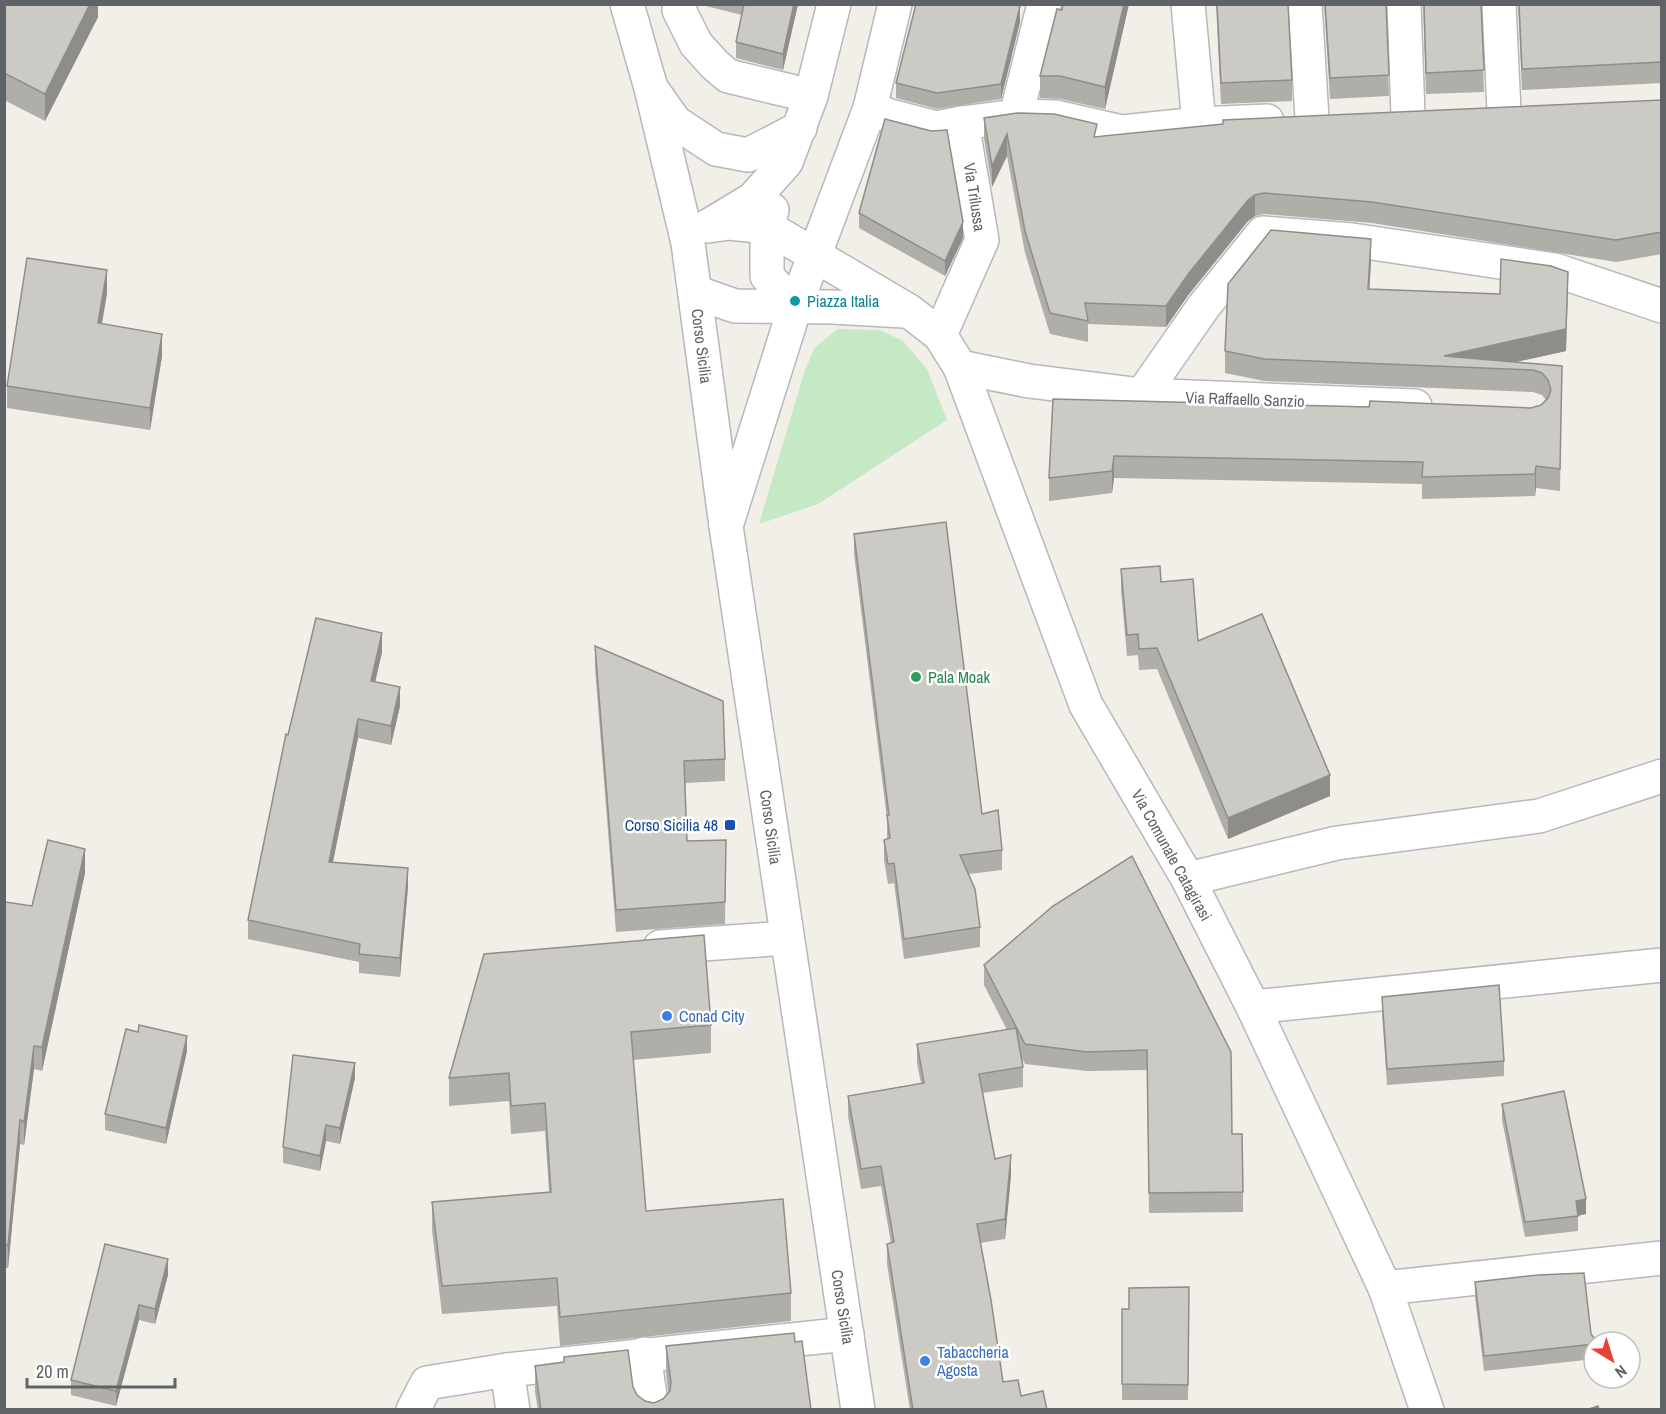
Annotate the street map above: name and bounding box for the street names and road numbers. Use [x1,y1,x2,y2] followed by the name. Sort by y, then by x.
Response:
[959,161,991,234] street label: Via Trilussa
[687,307,718,385] street label: Corso Sicilia
[1185,386,1305,412] street label: Via Raffaello Sanzio
[1127,785,1217,925] street label: Via Comunale Catagirasi
[755,788,787,866] street label: Corso Sicilia
[826,1268,860,1347] street label: Corso Sicilia

